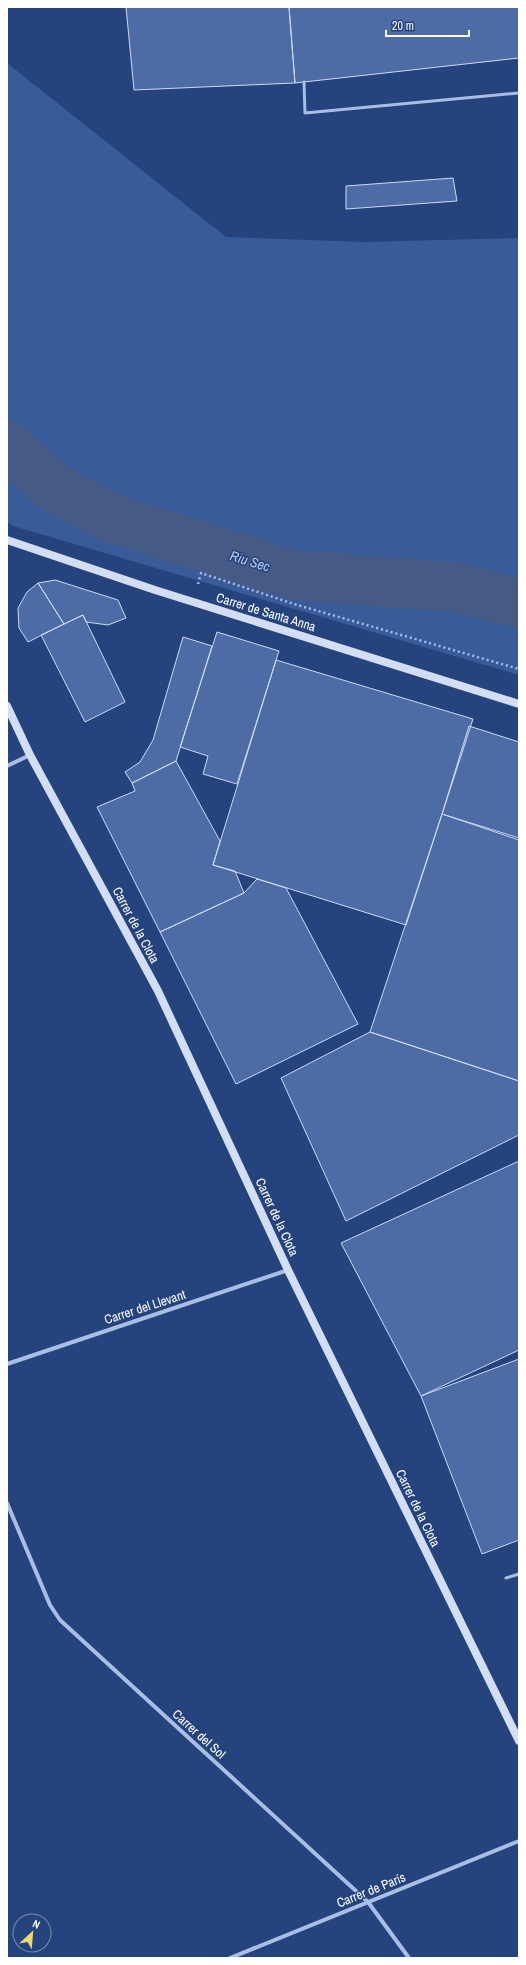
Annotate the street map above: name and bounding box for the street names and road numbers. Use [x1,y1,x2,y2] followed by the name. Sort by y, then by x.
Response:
[214,589,318,635] street label: Carrer de Santa Anna
[109,884,163,966] street label: Carrer de la Clota
[252,1175,303,1259] street label: Carrer de la Clota
[102,1286,188,1328] street label: Carrer del Llevant
[392,1466,444,1550] street label: Carrer de la Clota
[169,1706,229,1762] street label: Carrer del Sol
[334,1868,408,1912] street label: Carrer de París

